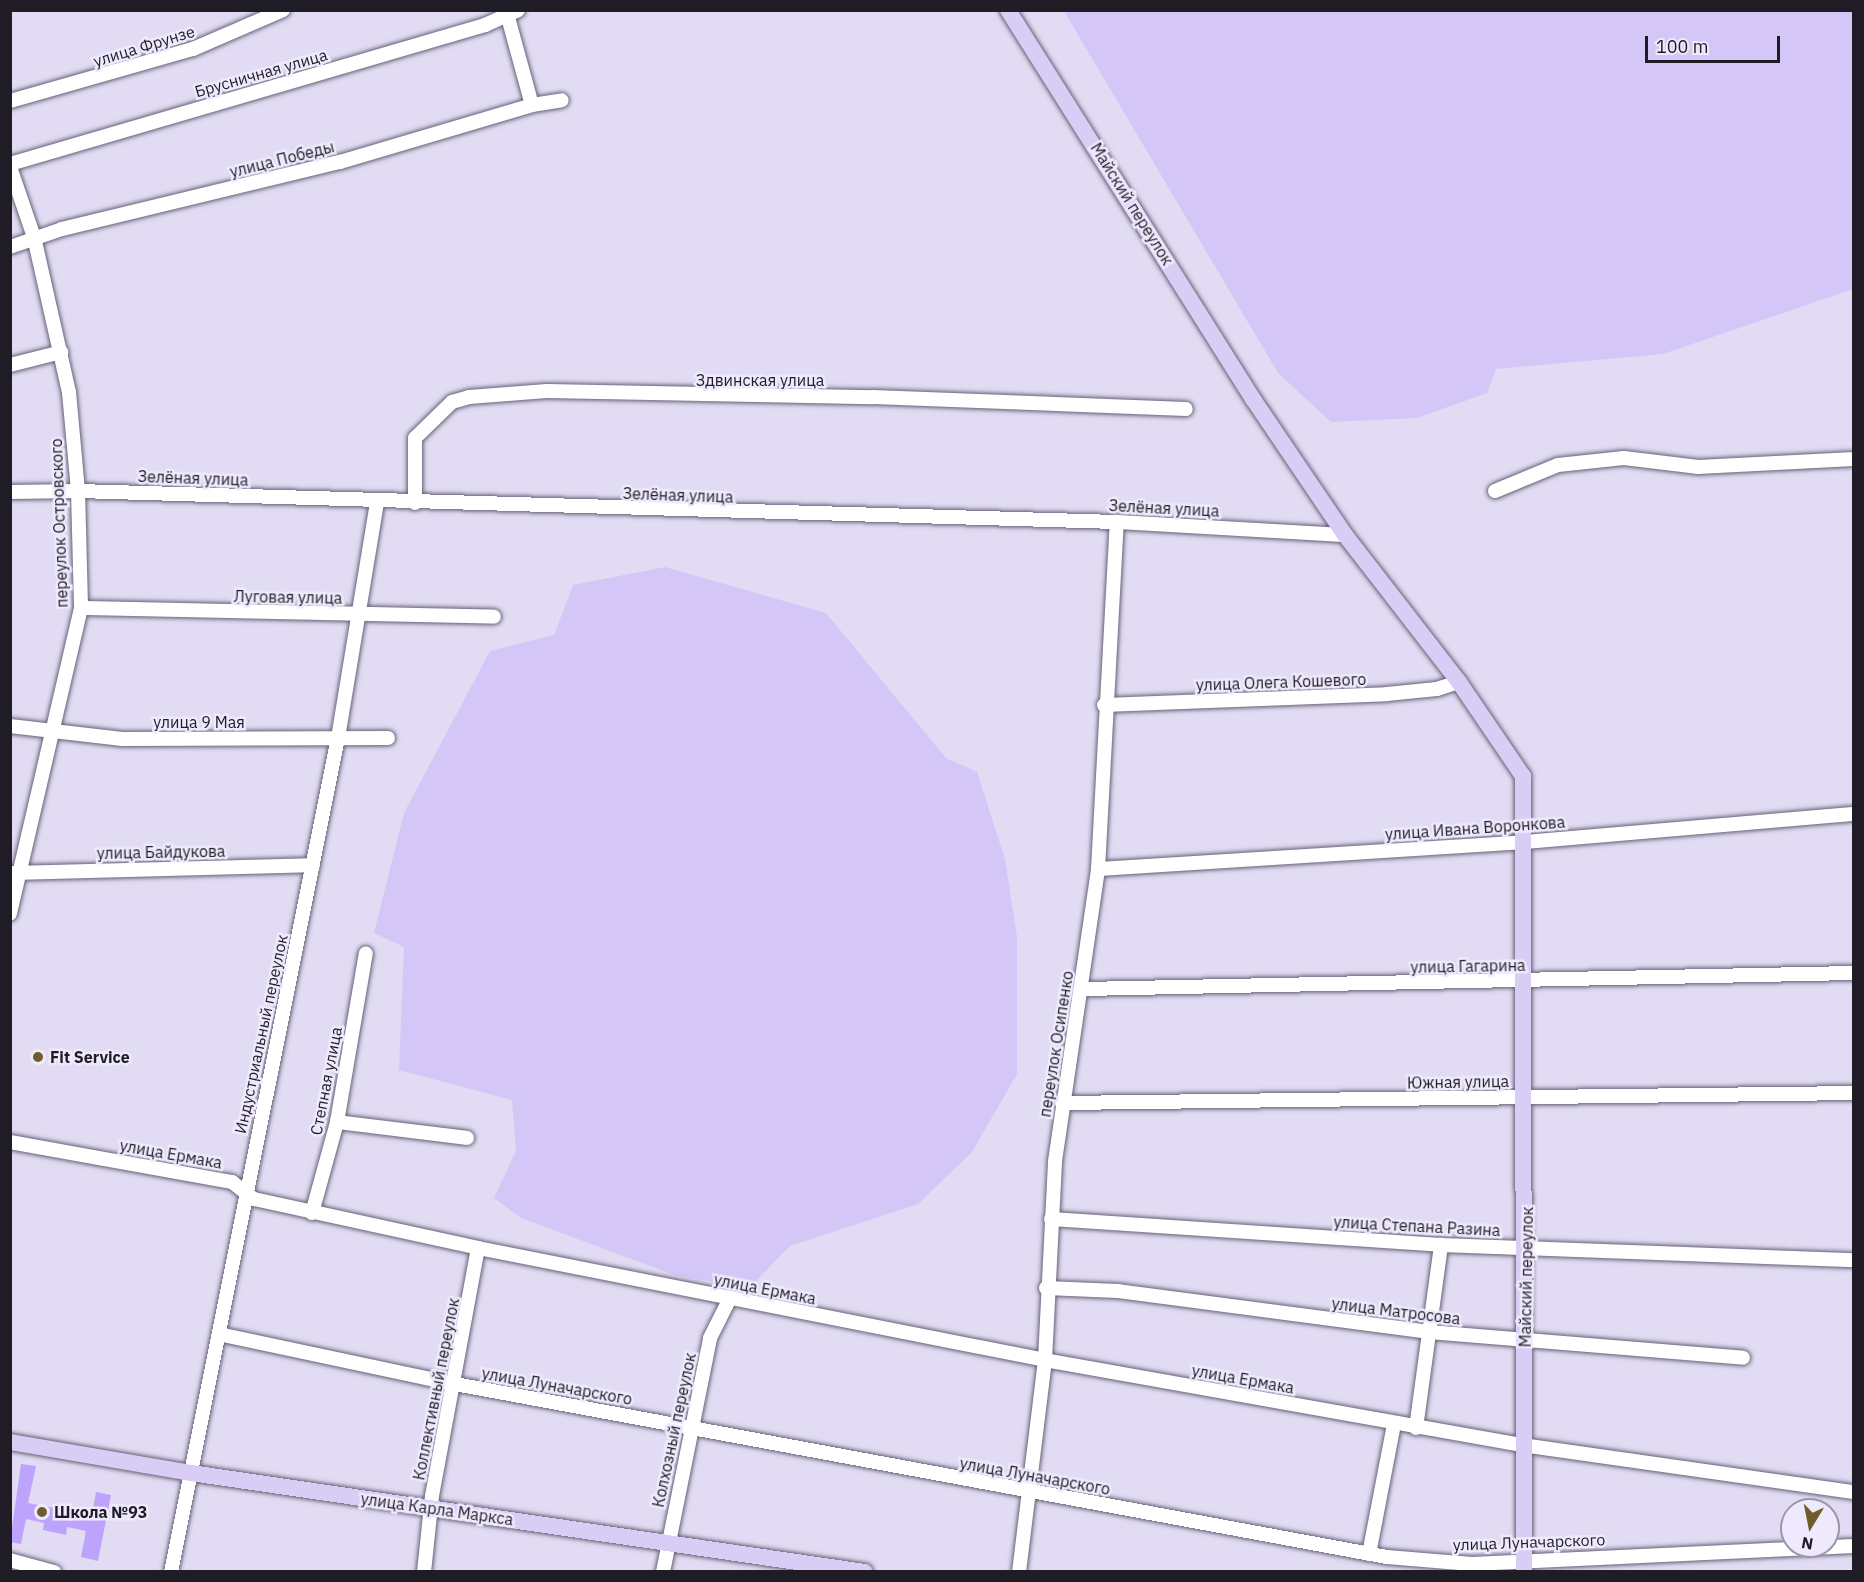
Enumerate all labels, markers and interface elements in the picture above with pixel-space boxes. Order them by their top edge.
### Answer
street label: улица Фрунзе [91,21,197,71]
scale bar [1648,24,1783,62]
text: 100 m [1656,35,1708,58]
street label: Брусничная улица [192,45,330,101]
street label: улица Победы [228,137,336,181]
street label: Майский переулок [1087,139,1177,269]
street label: Здвинская улица [696,370,824,390]
street label: переулок Островского [46,438,72,608]
street label: Зелёная улица [137,466,249,490]
street label: Зелёная улица [622,483,734,507]
street label: Зелёная улица [1108,496,1220,520]
street label: Луговая улица [234,586,342,608]
street label: улица Олега Кошевого [1196,669,1366,695]
street label: улица 9 Мая [153,712,245,732]
street label: улица Ивана Воронкова [1384,812,1566,844]
street label: улица Байдукова [97,841,225,863]
street label: Индустриальный переулок [231,933,291,1135]
street label: улица Гагарина [1410,955,1526,977]
street label: переулок Осипенко [1035,969,1077,1119]
street label: Степная улица [306,1025,346,1137]
place label: Fit Service [50,1047,130,1067]
marker: Fit Service [31,1050,45,1064]
street label: Южная улица [1407,1072,1509,1092]
street label: улица Ермака [118,1136,224,1172]
street label: Майский переулок [1515,1206,1537,1348]
street label: улица Степана Разина [1333,1212,1501,1240]
street label: улица Ермака [712,1270,818,1308]
street label: улица Матросова [1331,1294,1461,1328]
street label: Коллективный переулок [409,1296,463,1482]
street label: Колхозный переулок [648,1351,700,1509]
street label: улица Ермака [1190,1361,1296,1397]
street label: улица Луначарского [480,1363,634,1409]
street label: улица Луначарского [958,1453,1112,1499]
street label: улица Карла Маркса [360,1489,514,1529]
north arrow [1780,1498,1840,1558]
place label: Школа №93 [54,1502,147,1522]
marker: Школа №93 [35,1505,49,1519]
street label: улица Луначарского [1453,1530,1605,1554]
text: N [1800,1533,1815,1555]

